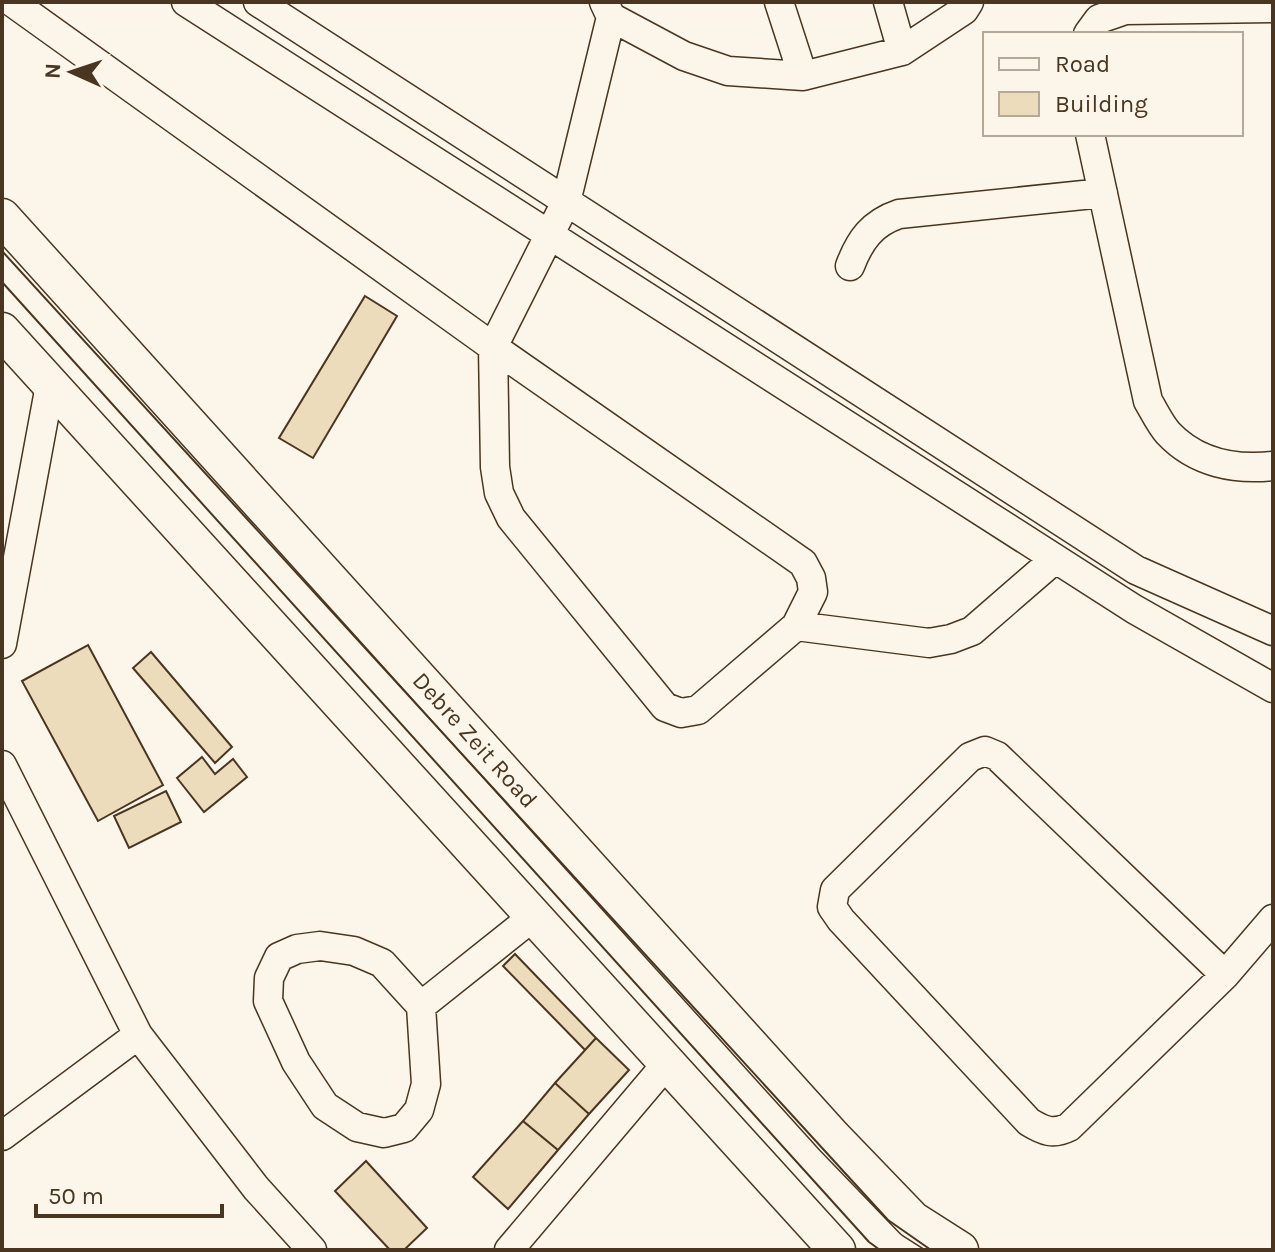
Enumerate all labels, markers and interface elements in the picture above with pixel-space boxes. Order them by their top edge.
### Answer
north arrow [32,32,112,112]
legend [983,32,1243,136]
text: Road [1055,50,1110,78]
text: N [40,62,66,80]
text: Building [1055,90,1148,118]
street label: Debre Zeit Road [407,666,543,814]
scale bar [36,1168,222,1218]
text: 50 m [48,1182,104,1210]

